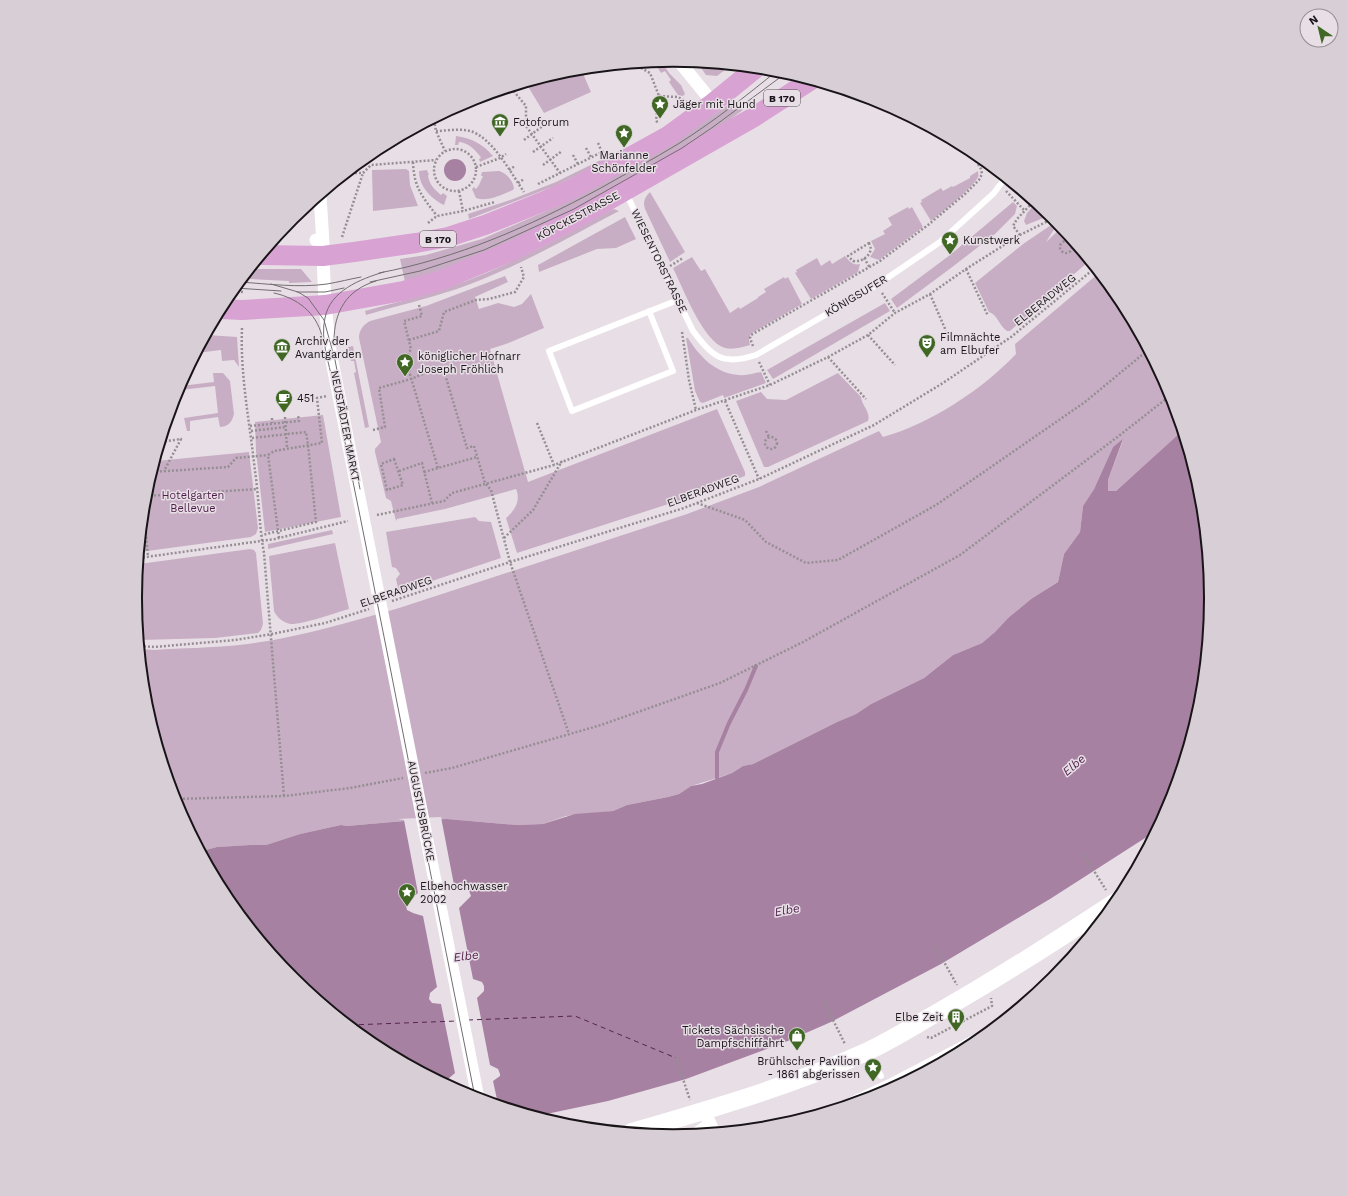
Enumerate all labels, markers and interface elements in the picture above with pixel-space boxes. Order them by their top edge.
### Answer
north arrow [1299,8,1339,48]
text: N [1306,13,1321,28]
road number: B 170 [764,90,800,106]
place icon: Jäger mit Hund [650,94,670,119]
place label: Jäger mit Hund [673,98,756,111]
museum icon: Fotoforum [490,112,510,137]
place label: Fotoforum [513,116,569,129]
place icon: Marianne Schönfelder [614,123,634,148]
place label: Marianne Schönfelder [592,149,657,175]
street label: KÖPCKESTRASSE [534,188,622,243]
street label: WIESENTORSTRASSE [628,207,690,315]
place icon: Kunstwerk [940,230,960,255]
road number: B 170 [420,231,456,247]
place label: Kunstwerk [963,234,1020,247]
street label: KÖNIGSUFER [822,271,889,320]
street label: ELBERADWEG [1012,271,1078,329]
place label: Filmnächte am Elbufer [940,331,1000,357]
theatre icon: Filmnächte am Elbufer [917,333,937,358]
place label: Archiv der Avantgarden [295,335,361,361]
museum icon: Archiv der Avantgarden [272,337,292,362]
place label: königlicher Hofnarr Joseph Fröhlich [418,350,521,376]
place icon: königlicher Hofnarr Joseph Fröhlich [395,352,415,377]
street label: NEUSTÄDTER MARKT [328,369,363,483]
cafe icon: 451 [274,388,294,413]
place label: 451 [297,392,314,405]
street label: ELBERADWEG [665,472,741,510]
park label: Hotelgarten Bellevue [162,489,224,515]
street label: ELBERADWEG [358,574,434,610]
water label: Elbe [1060,751,1088,779]
street label: AUGUSTUSBRÜCKE [405,759,438,863]
place label: Elbehochwasser 2002 [420,880,508,906]
place icon: Elbehochwasser 2002 [397,882,417,907]
water label: Elbe [773,901,801,919]
water label: Elbe [453,947,480,964]
building icon: Elbe Zeit [946,1007,966,1032]
place label: Elbe Zeit [895,1011,943,1024]
place label: Tickets Sächsische Dampfschiffahrt [682,1024,784,1050]
shop icon: Tickets Sächsische Dampfschiffahrt [787,1026,807,1051]
place label: Brühlscher Pavilion - 1861 abgerissen [757,1055,860,1081]
place icon: Brühlscher Pavilion - 1861 abgerissen [863,1057,883,1082]

